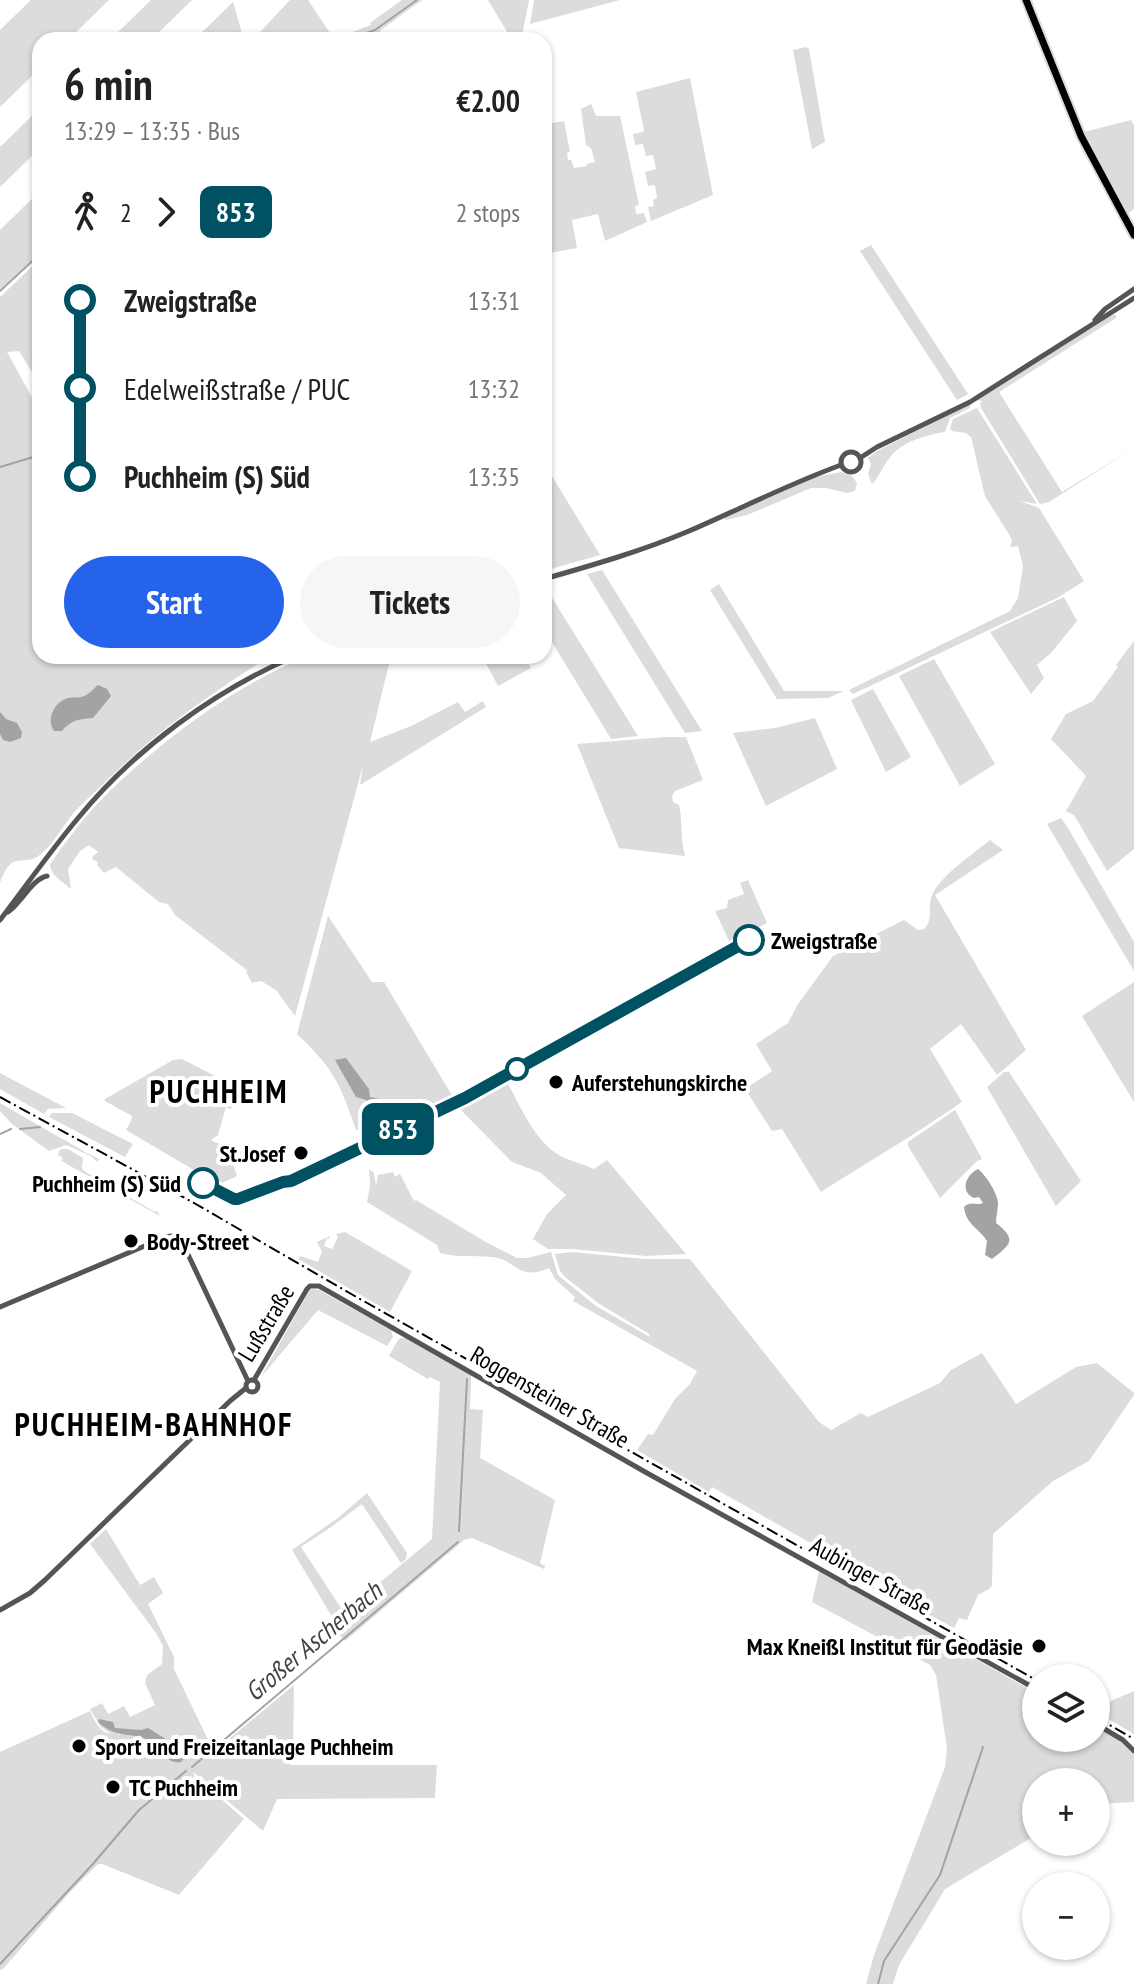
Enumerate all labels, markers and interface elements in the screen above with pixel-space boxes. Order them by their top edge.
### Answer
text: 6 min [64,55,153,112]
text: €2.00 [456,81,520,120]
text: 13:29 – 13:35 · Bus [64,114,240,147]
icon: walk [64,190,108,234]
icon: forward [144,190,188,234]
text: 853 [216,193,256,230]
text: 2 [120,196,132,229]
text: 2 stops [456,196,520,229]
text: Zweigstraße [124,281,257,320]
text: 13:31 [468,284,520,317]
text: Edelweißstraße / PUC [124,369,350,408]
text: 13:32 [468,372,520,405]
text: Puchheim (S) Süd [124,457,310,496]
text: 13:35 [468,460,520,493]
button: Start [64,556,284,648]
button: Tickets [300,556,520,648]
marker: Zweigstraße [734,925,764,955]
place label: Zweigstraße [771,925,878,956]
unlabelled marker [506,1058,528,1080]
place label: Auferstehungskirche [571,1067,747,1098]
district label: PUCHHEIM [149,1070,289,1112]
marker: Auferstehungskirche [547,1073,565,1091]
line badge: 853 [352,1103,444,1155]
text: 853 [378,1110,418,1147]
place label: St.Josef [219,1138,287,1169]
marker: St.Josef [292,1144,310,1162]
place label: Puchheim (S) Süd [32,1168,181,1199]
marker: Puchheim (S) Süd [188,1168,218,1198]
place label: Body-Street [147,1226,249,1257]
marker: Body-Street [122,1232,140,1250]
street label: Lußstraße [231,1279,301,1367]
street label: Roggensteiner Straße [465,1339,635,1455]
district label: PUCHHEIM-BAHNHOF [15,1403,293,1445]
street label: Aubinger Straße [805,1530,937,1622]
water label: Großer Ascherbach [238,1573,389,1708]
place label: Max Kneißl Institut für Geodäsie [747,1631,1023,1662]
marker: Max Kneißl Institut für Geodäsie [1030,1637,1048,1655]
map controls [1022,1664,1110,1960]
button: layers [1022,1664,1110,1752]
place label: Sport und Freizeitanlage Puchheim [95,1731,393,1762]
marker: Sport und Freizeitanlage Puchheim [70,1737,88,1755]
button: + [1022,1768,1110,1856]
place label: TC Puchheim [129,1772,238,1803]
marker: TC Puchheim [104,1778,122,1796]
button: − [1022,1872,1110,1960]

